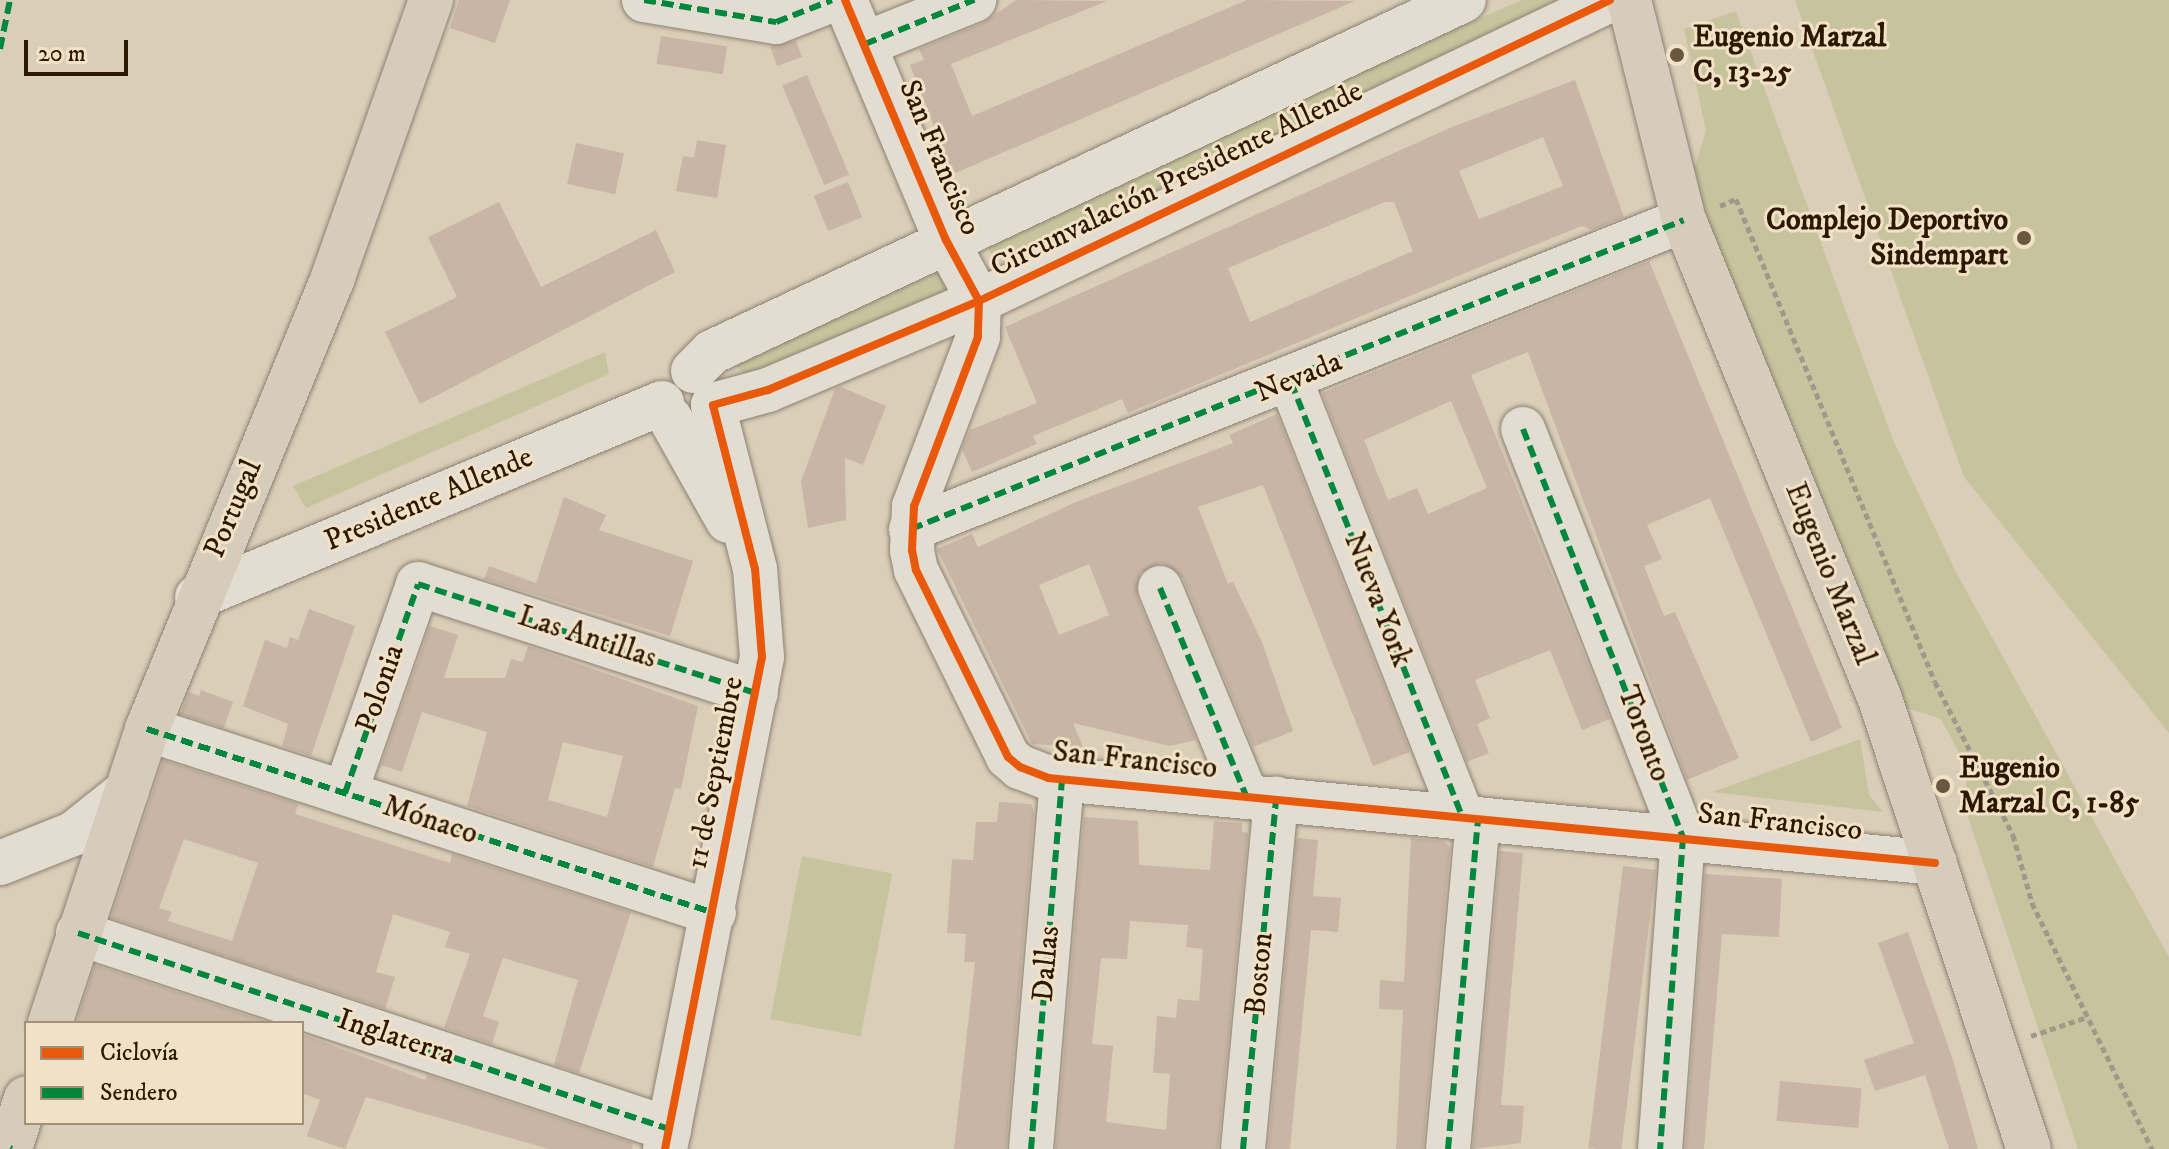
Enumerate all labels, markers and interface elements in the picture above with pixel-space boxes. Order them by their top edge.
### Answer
place label: Eugenio Marzal C, 13-25 [1693,20,1886,90]
scale bar [28,24,132,74]
text: 20 m [38,39,86,69]
marker: Eugenio Marzal C, 13-25 [1668,46,1686,64]
street label: Circunvalación Presidente Allende [985,74,1369,286]
street label: San Francisco [890,75,988,241]
place label: Complejo Deportivo Sindempart [1766,203,2008,274]
marker: Complejo Deportivo Sindempart [2015,229,2033,247]
street label: Nevada [1250,344,1348,412]
street label: Presidente Allende [320,440,538,560]
street label: Portugal [197,455,271,563]
street label: Eugenio Marzal [1776,478,1882,670]
street label: Nueva York [1335,528,1419,672]
street label: Las Antillas [513,599,661,677]
street label: Polonia [349,640,413,738]
street label: 11 de Septiembre [680,674,752,872]
street label: Toronto [1608,681,1678,787]
street label: San Francisco [1051,734,1219,788]
place label: Eugenio Marzal C, 1-85 [1959,751,2139,822]
marker: Eugenio Marzal C, 1-85 [1934,777,1952,795]
street label: Mónaco [378,789,482,853]
street label: San Francisco [1696,796,1864,850]
street label: Dallas [1026,925,1068,1003]
street label: Boston [1238,931,1282,1017]
street label: Inglaterra [333,1002,459,1074]
legend [24,1021,304,1125]
text: Ciclovía [100,1038,178,1068]
text: Sendero [100,1078,178,1108]

